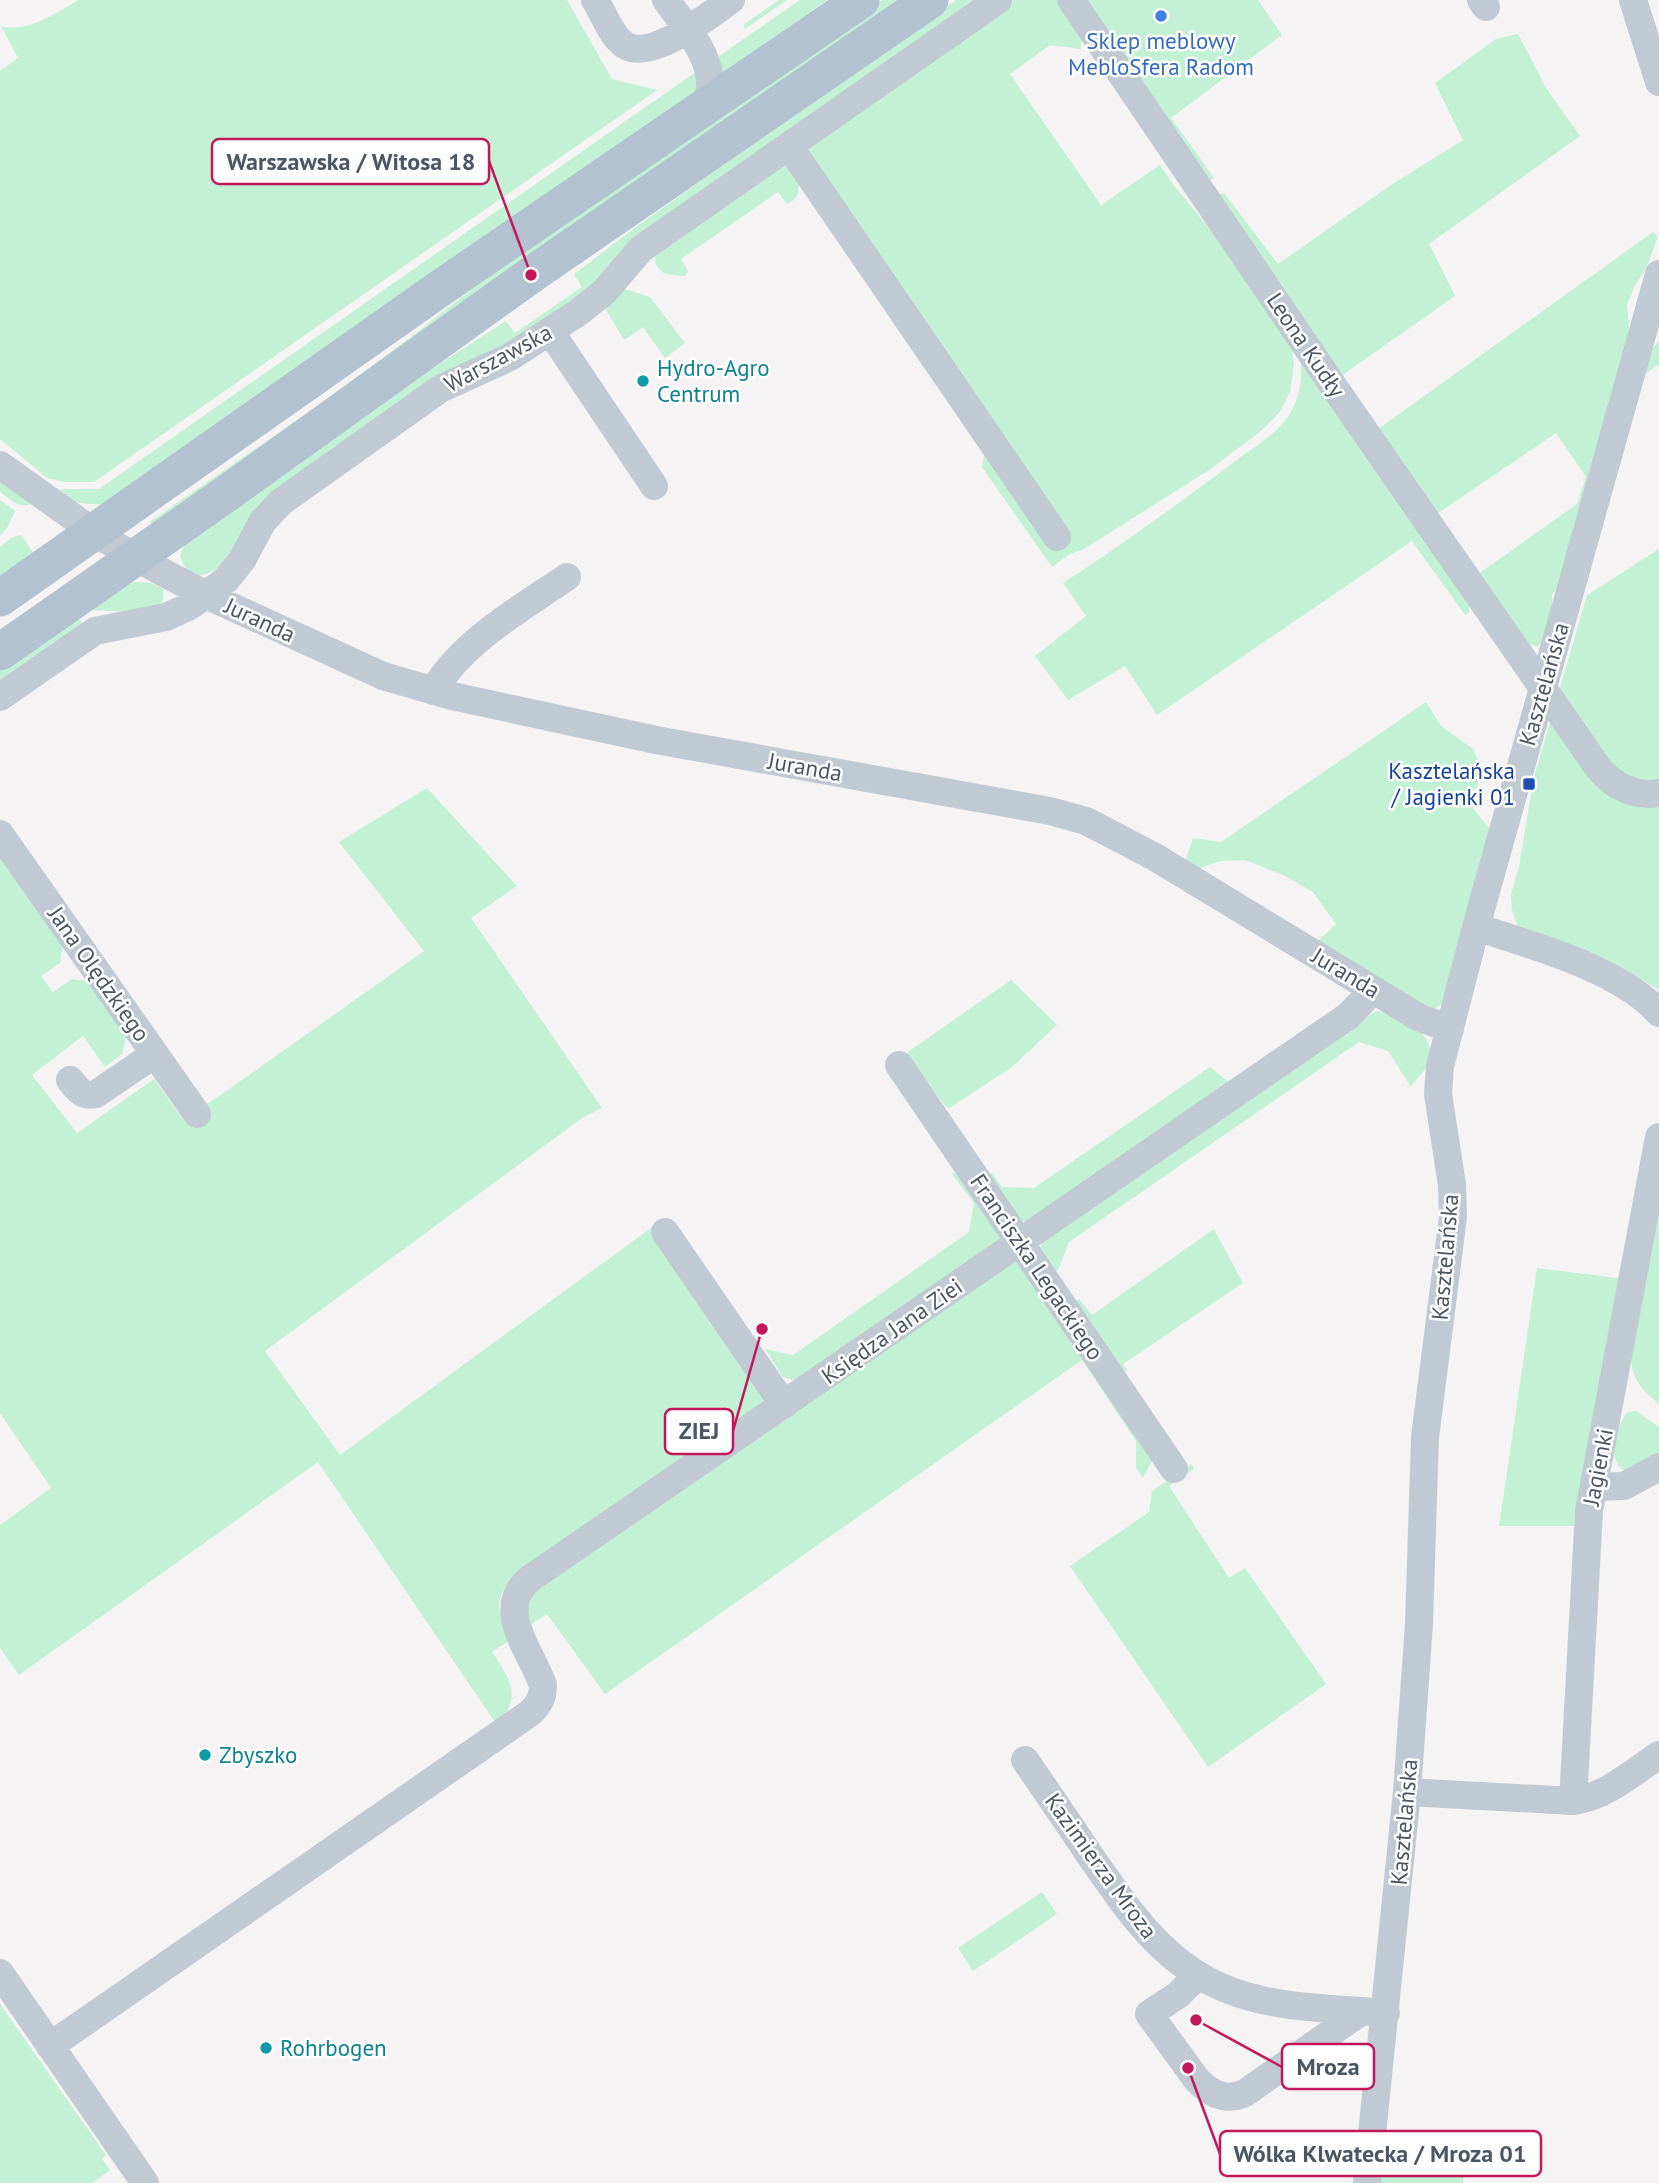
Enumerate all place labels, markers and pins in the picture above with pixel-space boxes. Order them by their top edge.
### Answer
marker: Sklep meblowy MebloSfera Radom [1153,8,1169,24]
place label: Sklep meblowy MebloSfera Radom [1068,26,1254,81]
callout: Warszawska / Witosa 18 [212,139,489,184]
place label: Hydro-Agro Centrum [657,353,770,408]
marker: Hydro-Agro Centrum [635,373,651,389]
place label: Kasztelańska / Jagienki 01 [1388,756,1515,811]
marker: Kasztelańska / Jagienki 01 [1521,776,1537,792]
callout: ZIEJ [665,1409,733,1454]
place label: Zbyszko [219,1740,297,1769]
marker: Zbyszko [197,1747,213,1763]
place label: Rohrbogen [280,2033,387,2062]
marker: Rohrbogen [258,2040,274,2056]
callout: Mroza [1282,2044,1374,2089]
callout: Wólka Klwatecka / Mroza 01 [1220,2131,1541,2176]

